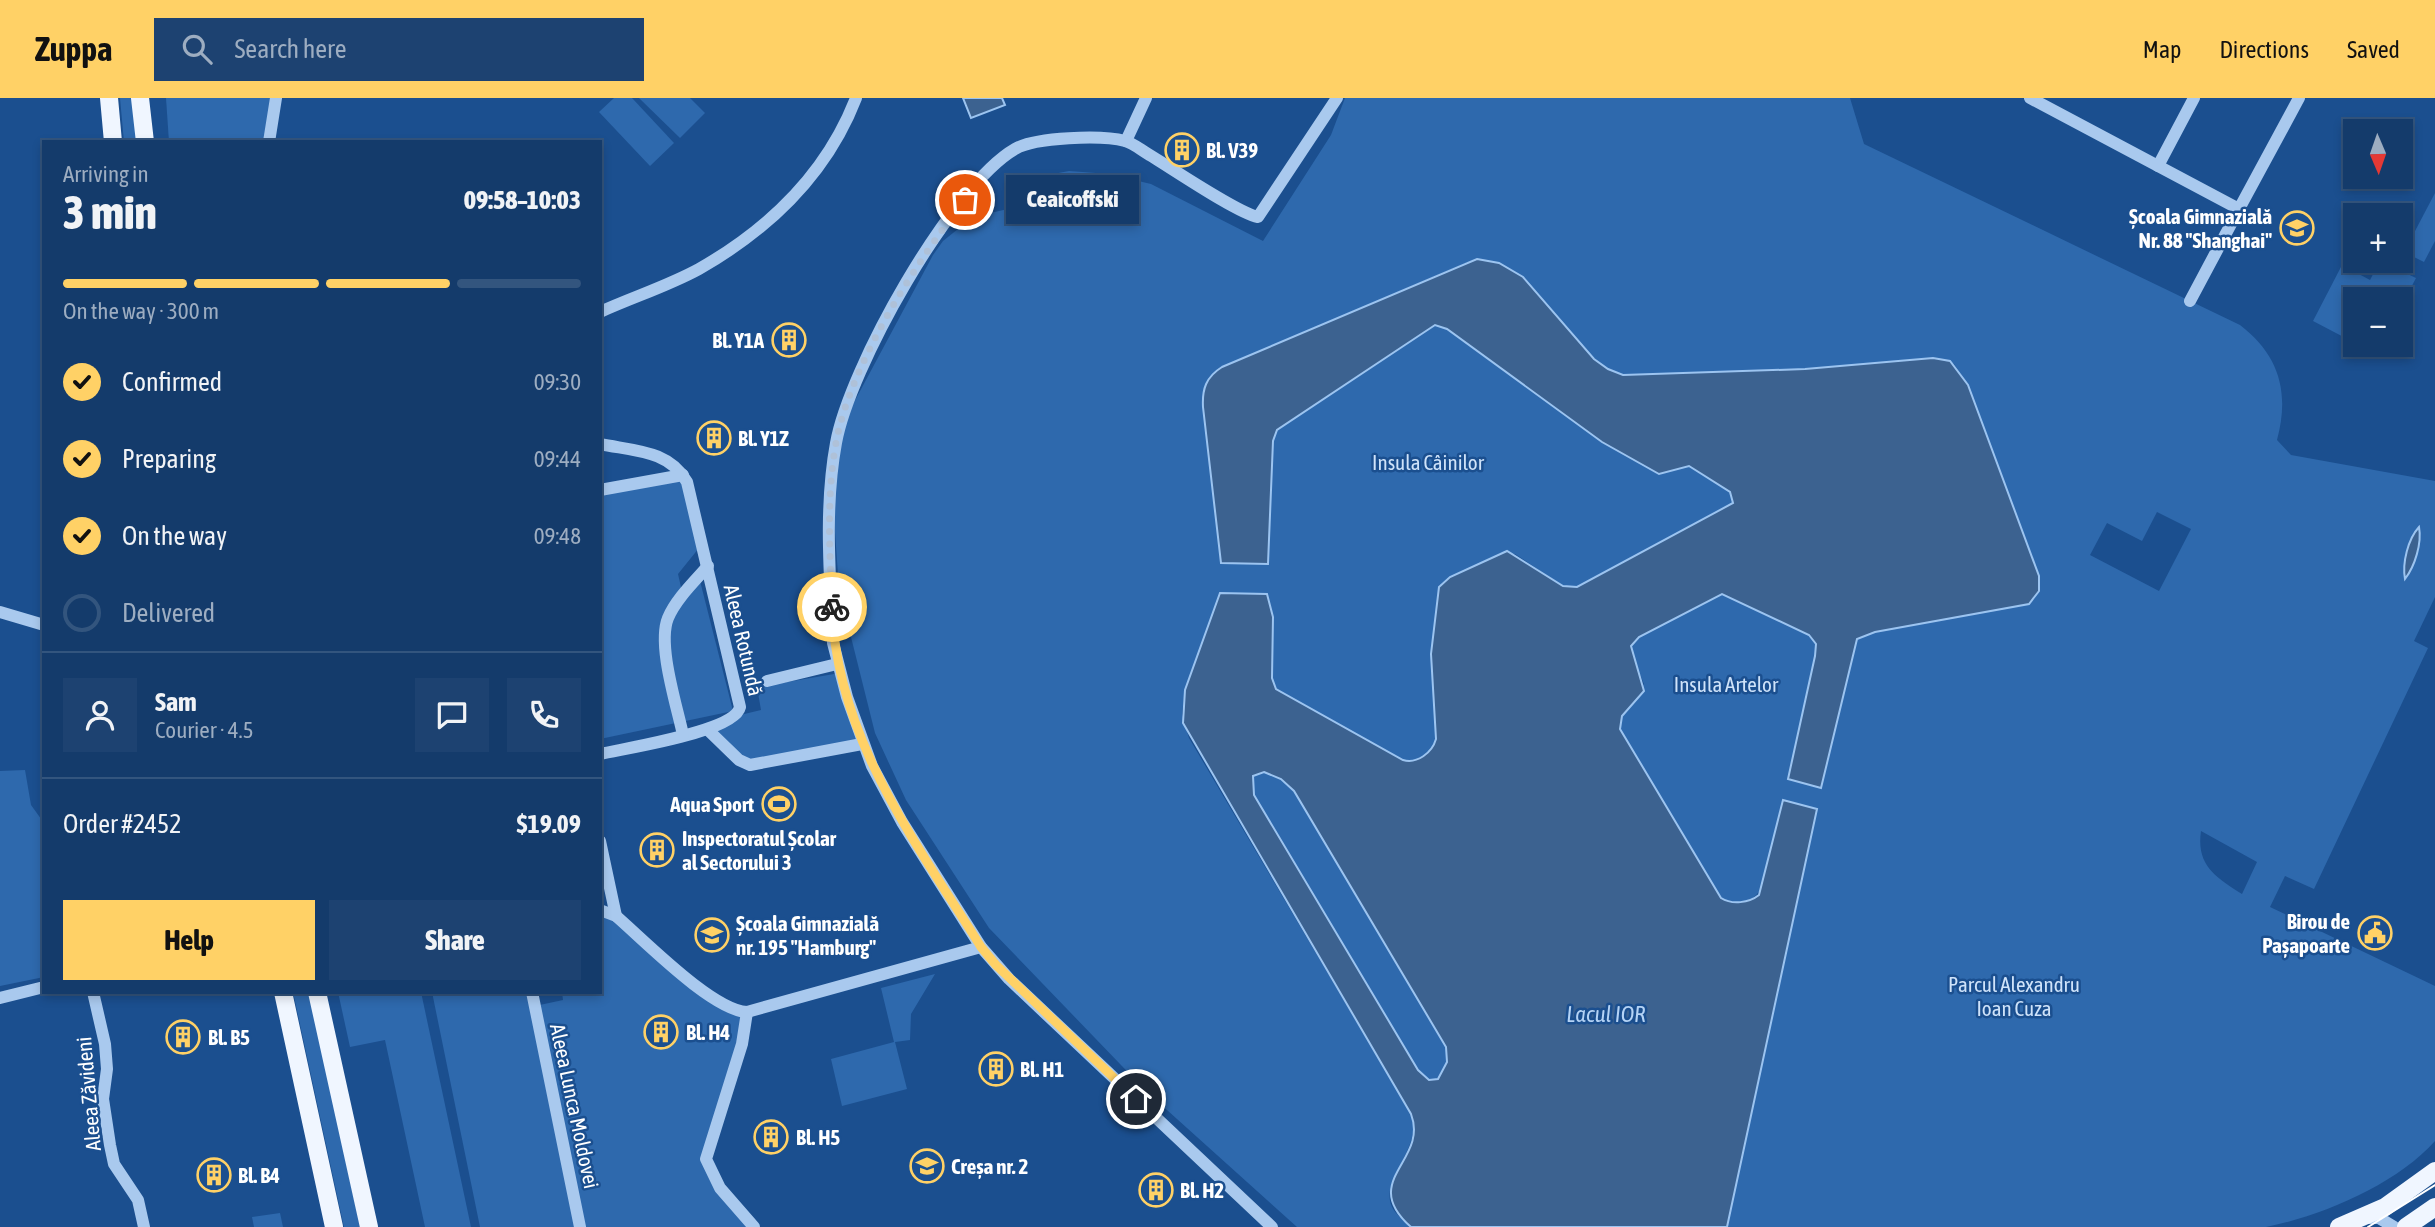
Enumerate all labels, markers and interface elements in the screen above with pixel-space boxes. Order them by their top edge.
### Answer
search box [154,18,644,81]
text: Zuppa [35,30,112,68]
icon: search [178,30,216,68]
text: Search here [234,34,347,64]
text: Map [2143,36,2181,63]
text: Directions [2219,36,2309,63]
text: Saved [2347,36,2400,63]
north arrow [2343,119,2413,189]
map controls [2343,119,2413,357]
building icon: Bl. V39 [1163,131,1201,169]
place label: Bl. V39 [1206,138,1258,162]
text: Arriving in [63,161,149,187]
pin [935,170,995,230]
callout: Ceaicoffski [1007,176,1140,224]
icon: bag [946,181,984,219]
text: 09:58–10:03 [464,185,581,215]
text: 3 min [63,186,157,239]
text: Ceaicoffski [1026,186,1119,212]
button: + [2343,203,2413,273]
place label: Școala Gimnazială Nr. 88 "Shanghai" [2129,204,2272,252]
school or university icon: Școala Gimnazială Nr. 88 "Shanghai" [2278,209,2316,247]
button: − [2343,287,2413,357]
text: On the way · 300 m [63,298,219,324]
building icon: Bl. Y1A [770,321,808,359]
place label: Bl. Y1A [712,328,765,352]
icon: check [63,363,101,401]
text: Confirmed [122,367,222,397]
text: 09:30 [534,369,581,395]
building icon: Bl. Y1Z [695,419,733,457]
place label: Bl. Y1Z [738,426,789,450]
icon: check [63,440,101,478]
text: Preparing [122,444,216,474]
text: 09:44 [534,446,581,472]
park label: Insula Câinilor [1372,450,1485,474]
icon: check [63,517,101,555]
text: On the way [122,521,227,551]
text: 09:48 [534,523,581,549]
courier [797,572,867,642]
street label: Aleea Rotundă [720,582,768,698]
icon: bike [813,588,851,626]
text: Delivered [122,598,215,628]
park label: Insula Artelor [1674,672,1779,696]
button: person [63,678,137,752]
button: chat [415,678,489,752]
button: phone [507,678,581,752]
text: Sam [155,687,197,717]
text: Courier · 4.5 [155,717,254,743]
sports icon: Aqua Sport [760,785,798,823]
place label: Aqua Sport [669,792,754,816]
text: Order #2452 [63,809,182,839]
text: $19.09 [517,809,581,839]
place label: Inspectoratul Școlar al Sectorului 3 [682,826,837,874]
building icon: Inspectoratul Școlar al Sectorului 3 [638,831,676,869]
button: Help [63,900,315,980]
button: Share [329,900,581,980]
place label: Birou de Pașapoarte [2262,909,2350,958]
place label: Școala Gimnazială nr. 195 "Hamburg" [736,911,879,959]
public building icon: Birou de Pașapoarte [2356,914,2394,952]
school or university icon: Școala Gimnazială nr. 195 "Hamburg" [693,916,731,954]
park label: Parcul Alexandru Ioan Cuza [1948,972,2080,1020]
water label: Lacul IOR [1566,1001,1646,1027]
building icon: Bl. H4 [642,1013,680,1051]
building icon: Bl. B5 [164,1018,202,1056]
place label: Bl. H4 [686,1020,730,1044]
street label: Aleea Lunca Moldovei [546,1021,604,1191]
place label: Bl. B5 [208,1025,250,1049]
street label: Aleea Zăvideni [71,1036,105,1152]
building icon: Bl. H1 [977,1050,1015,1088]
place label: Bl. H1 [1020,1057,1064,1081]
pin [1106,1069,1166,1129]
icon: home [1117,1080,1155,1118]
building icon: Bl. H5 [752,1118,790,1156]
place label: Bl. H5 [796,1125,840,1149]
school or university icon: Creșa nr. 2 [908,1147,946,1185]
place label: Creșa nr. 2 [951,1154,1028,1179]
building icon: Bl. B4 [195,1156,233,1194]
place label: Bl. B4 [238,1163,280,1187]
building icon: Bl. H2 [1137,1171,1175,1209]
place label: Bl. H2 [1180,1178,1224,1202]

